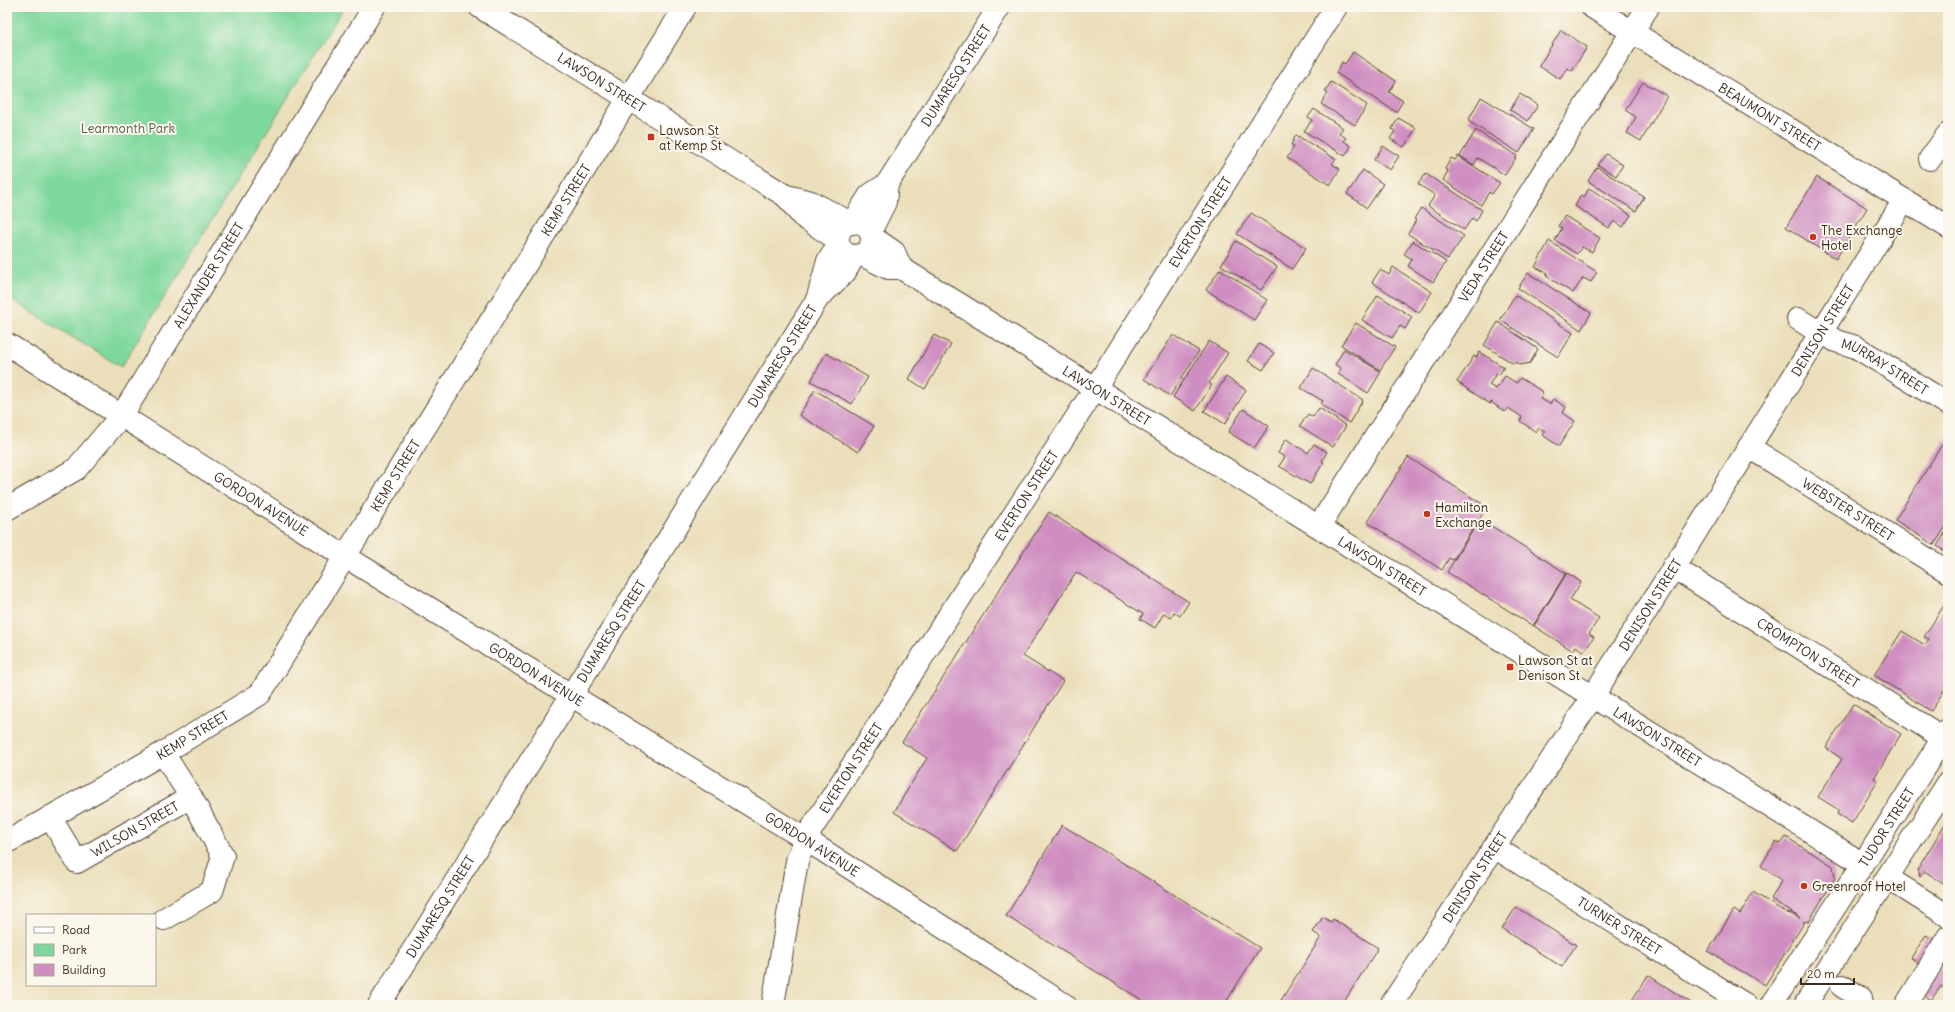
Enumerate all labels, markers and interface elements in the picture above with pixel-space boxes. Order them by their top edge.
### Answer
street label: DUMARESQ STREET [918,21,995,130]
street label: LAWSON STREET [554,49,649,116]
street label: BEAUMONT STREET [1715,79,1824,155]
park label: Learmonth Park [81,120,176,137]
place label: Lawson St at Kemp St [659,122,723,154]
marker: Lawson St at Kemp St [646,132,656,142]
street label: KEMP STREET [537,161,595,239]
street label: EVERTON STREET [1165,174,1236,271]
street label: ALEXANDER STREET [170,219,248,331]
place label: The Exchange Hotel [1821,222,1902,254]
street label: VEDA STREET [1455,228,1513,306]
marker: The Exchange Hotel [1808,232,1818,242]
street label: DENISON STREET [1788,281,1858,380]
street label: DUMARESQ STREET [744,302,821,411]
street label: MURRAY STREET [1839,335,1931,399]
street label: LAWSON STREET [1059,362,1154,430]
street label: KEMP STREET [367,437,424,515]
street label: EVERTON STREET [991,447,1062,544]
street label: GORDON AVENUE [210,468,311,540]
street label: WEBSTER STREET [1799,474,1897,545]
place label: Hamilton Exchange [1435,499,1492,531]
marker: Hamilton Exchange [1422,509,1432,519]
street label: LAWSON STREET [1335,533,1429,600]
street label: DENISON STREET [1616,556,1686,654]
street label: DUMARESQ STREET [573,577,650,686]
street label: CROMPTON STREET [1753,614,1863,692]
street label: GORDON AVENUE [486,639,587,710]
place label: Lawson St at Denison St [1518,652,1593,684]
marker: Lawson St at Denison St [1505,662,1515,672]
street label: LAWSON STREET [1610,703,1705,771]
street label: KEMP STREET [154,707,232,764]
street label: EVERTON STREET [816,719,887,817]
street label: TUDOR STREET [1855,784,1918,870]
street label: WILSON STREET [88,798,182,861]
street label: GORDON AVENUE [762,808,863,881]
street label: DENISON STREET [1439,828,1511,926]
street label: DUMARESQ STREET [402,852,479,961]
place label: Greenroof Hotel [1812,878,1906,895]
marker: Greenroof Hotel [1799,881,1809,891]
street label: TURNER STREET [1574,893,1665,959]
legend [26,914,156,986]
text: Road [62,922,90,937]
text: Park [62,942,87,957]
scale bar [1801,960,1854,986]
text: Building [62,962,106,977]
text: 20 m [1807,966,1835,981]

